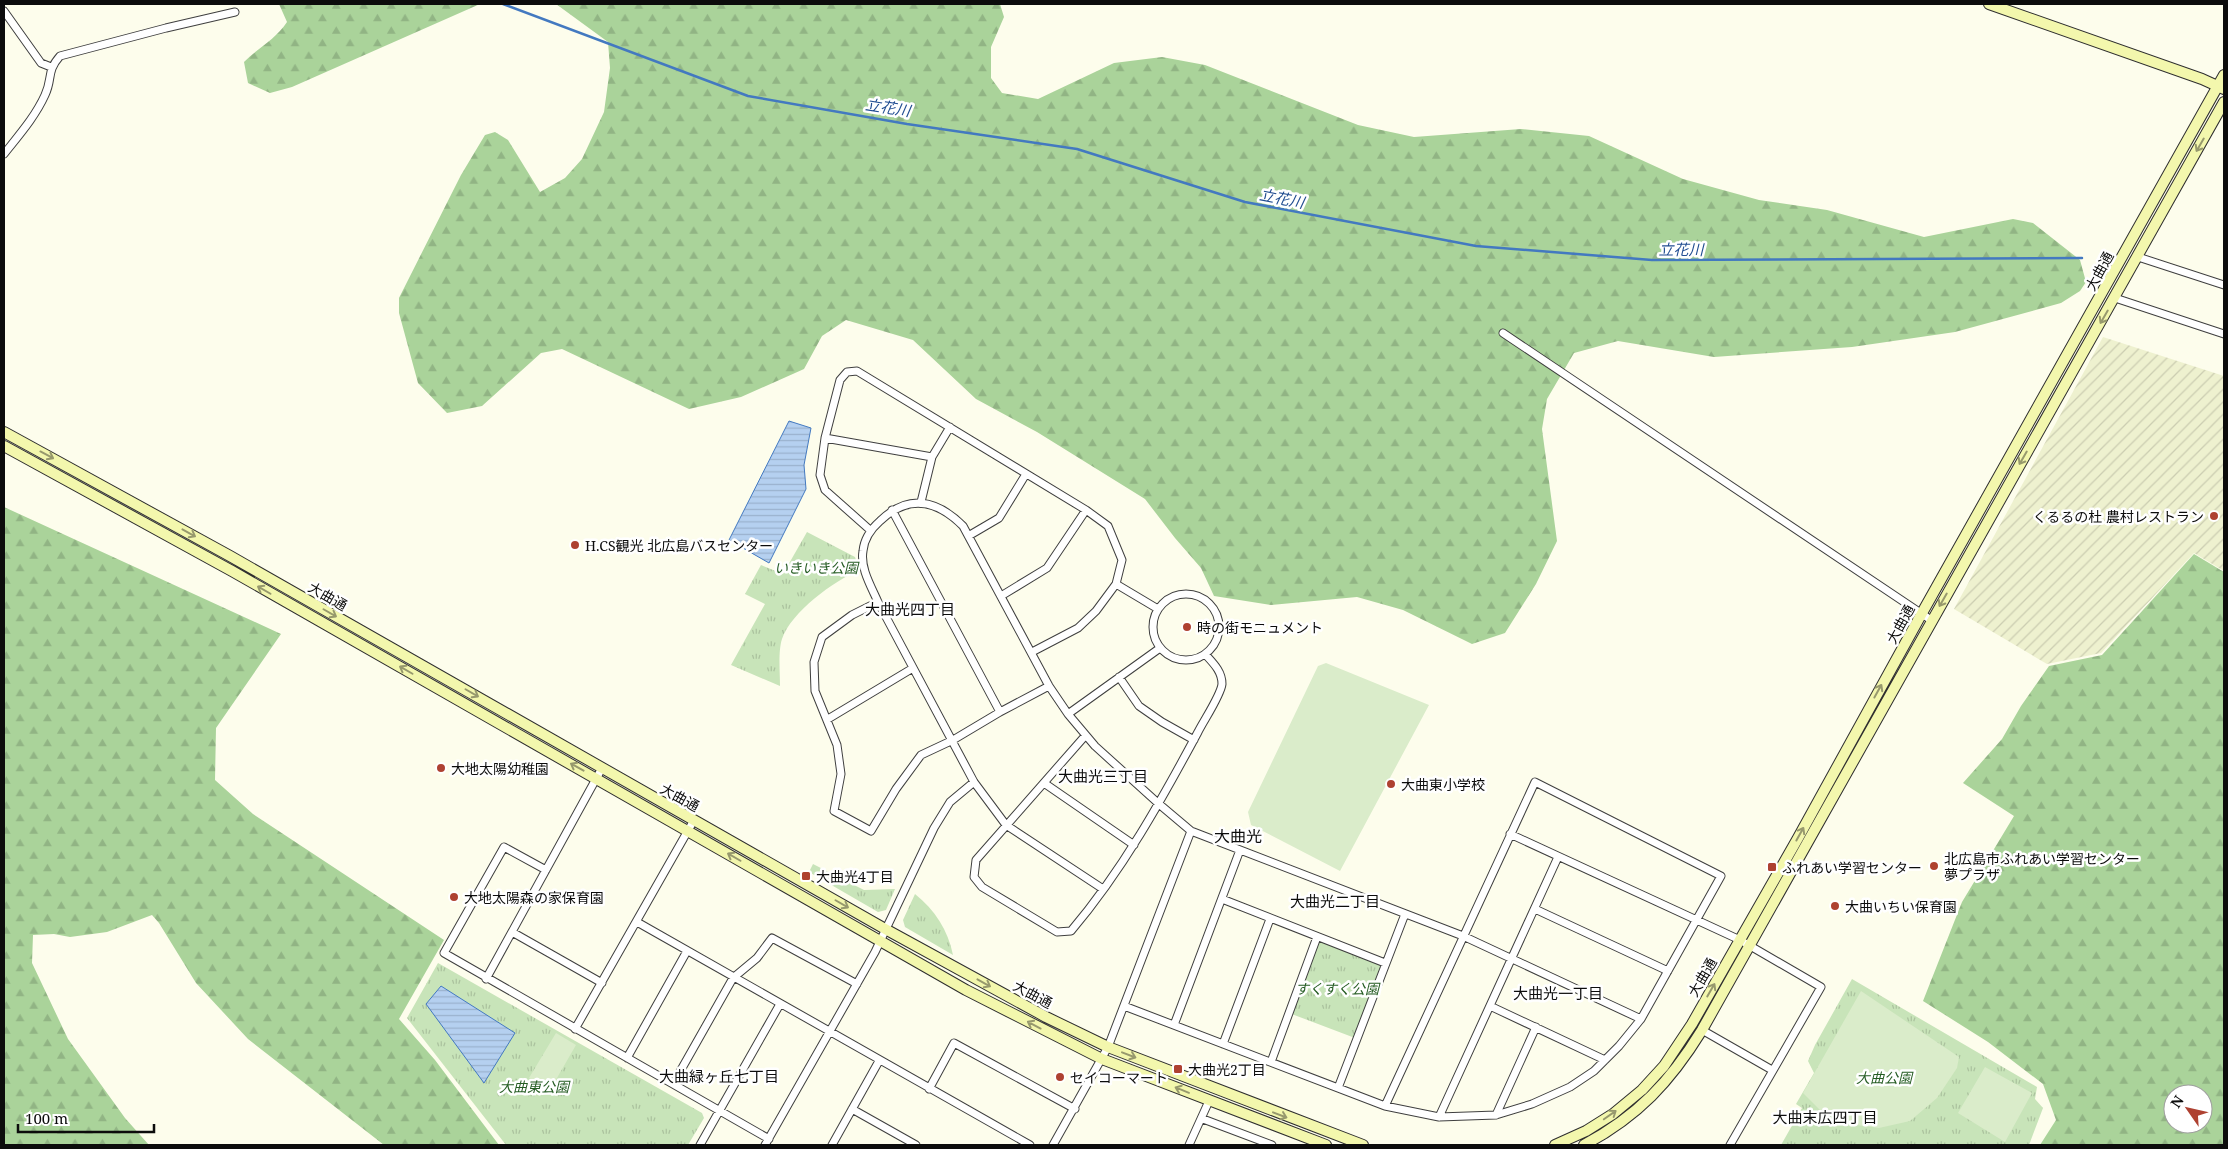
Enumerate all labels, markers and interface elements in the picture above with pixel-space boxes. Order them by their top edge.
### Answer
water label: 立花川 [864,94,914,121]
one-way arrow [2195,137,2205,152]
water label: 立花川 [1258,184,1308,212]
water label: 立花川 [1658,239,1705,259]
street label: 大曲通 [2081,248,2117,294]
one-way arrow [2099,310,2109,325]
one-way arrow [39,450,54,460]
one-way arrow [2018,451,2028,465]
place label: くるるの杜 農村レストラン [2033,507,2204,526]
marker: くるるの杜 農村レストラン [2208,510,2220,522]
one-way arrow [181,529,196,538]
place label: H.CS観光 北広島バスセンター [585,536,773,555]
marker: H.CS観光 北広島バスセンター [569,539,581,551]
park label: いきいき公園 [774,558,860,577]
street label: 大曲通 [305,577,351,615]
one-way arrow [258,584,272,594]
one-way arrow [1938,592,1948,607]
district label: 大曲光四丁目 [865,599,955,619]
street label: 大曲通 [1882,601,1918,647]
one-way arrow [323,609,337,619]
place label: 時の街モニュメント [1197,618,1323,637]
marker: 時の街モニュメント [1181,621,1193,633]
one-way arrow [398,665,413,675]
one-way arrow [1874,685,1884,699]
one-way arrow [464,689,478,699]
place label: 大地太陽幼稚園 [451,759,549,778]
marker: 大地太陽幼稚園 [435,762,447,774]
one-way arrow [571,762,585,772]
district label: 大曲光三丁目 [1058,766,1148,786]
place label: 大曲東小学校 [1401,775,1485,794]
marker: 大曲東小学校 [1385,778,1397,790]
street label: 大曲通 [657,779,703,815]
district label: 大曲光 [1214,825,1262,847]
one-way arrow [1796,827,1806,841]
place label: 北広島市ふれあい学習センター 夢プラザ [1944,849,2140,884]
one-way arrow [727,851,741,861]
place label: ふれあい学習センター [1782,858,1922,877]
marker: 北広島市ふれあい学習センター 夢プラザ [1928,860,1940,872]
marker: ふれあい学習センター [1766,861,1778,873]
place label: 大曲光4丁目 [816,867,894,886]
marker: 大曲光4丁目 [800,870,812,882]
place label: 大地太陽森の家保育園 [464,888,604,907]
marker: 大地太陽森の家保育園 [448,891,460,903]
district label: 大曲光二丁目 [1290,891,1380,911]
place label: 大曲いちい保育園 [1845,897,1957,916]
one-way arrow [834,900,848,910]
marker: 大曲いちい保育園 [1829,900,1841,912]
street label: 大曲通 [1683,954,1721,1000]
street label: 大曲通 [1010,976,1056,1012]
one-way arrow [976,979,991,988]
park label: すくすく公園 [1295,979,1381,998]
district label: 大曲光一丁目 [1513,983,1603,1003]
one-way arrow [1707,983,1716,998]
one-way arrow [1027,1020,1042,1029]
one-way arrow [1121,1051,1136,1060]
place label: 大曲光2丁目 [1188,1060,1266,1079]
marker: 大曲光2丁目 [1172,1063,1184,1075]
district label: 大曲緑ヶ丘七丁目 [659,1066,779,1086]
place label: セイコーマート [1070,1068,1168,1087]
park label: 大曲公園 [1856,1068,1914,1087]
marker: セイコーマート [1054,1071,1066,1083]
park label: 大曲東公園 [499,1077,571,1096]
north arrow [2163,1084,2213,1134]
one-way arrow [1175,1085,1190,1095]
text: N [2166,1092,2188,1111]
scale bar [18,1102,154,1134]
district label: 大曲末広四丁目 [1772,1107,1878,1127]
text: 100 m [25,1108,68,1128]
one-way arrow [1603,1110,1617,1120]
one-way arrow [1273,1111,1288,1120]

